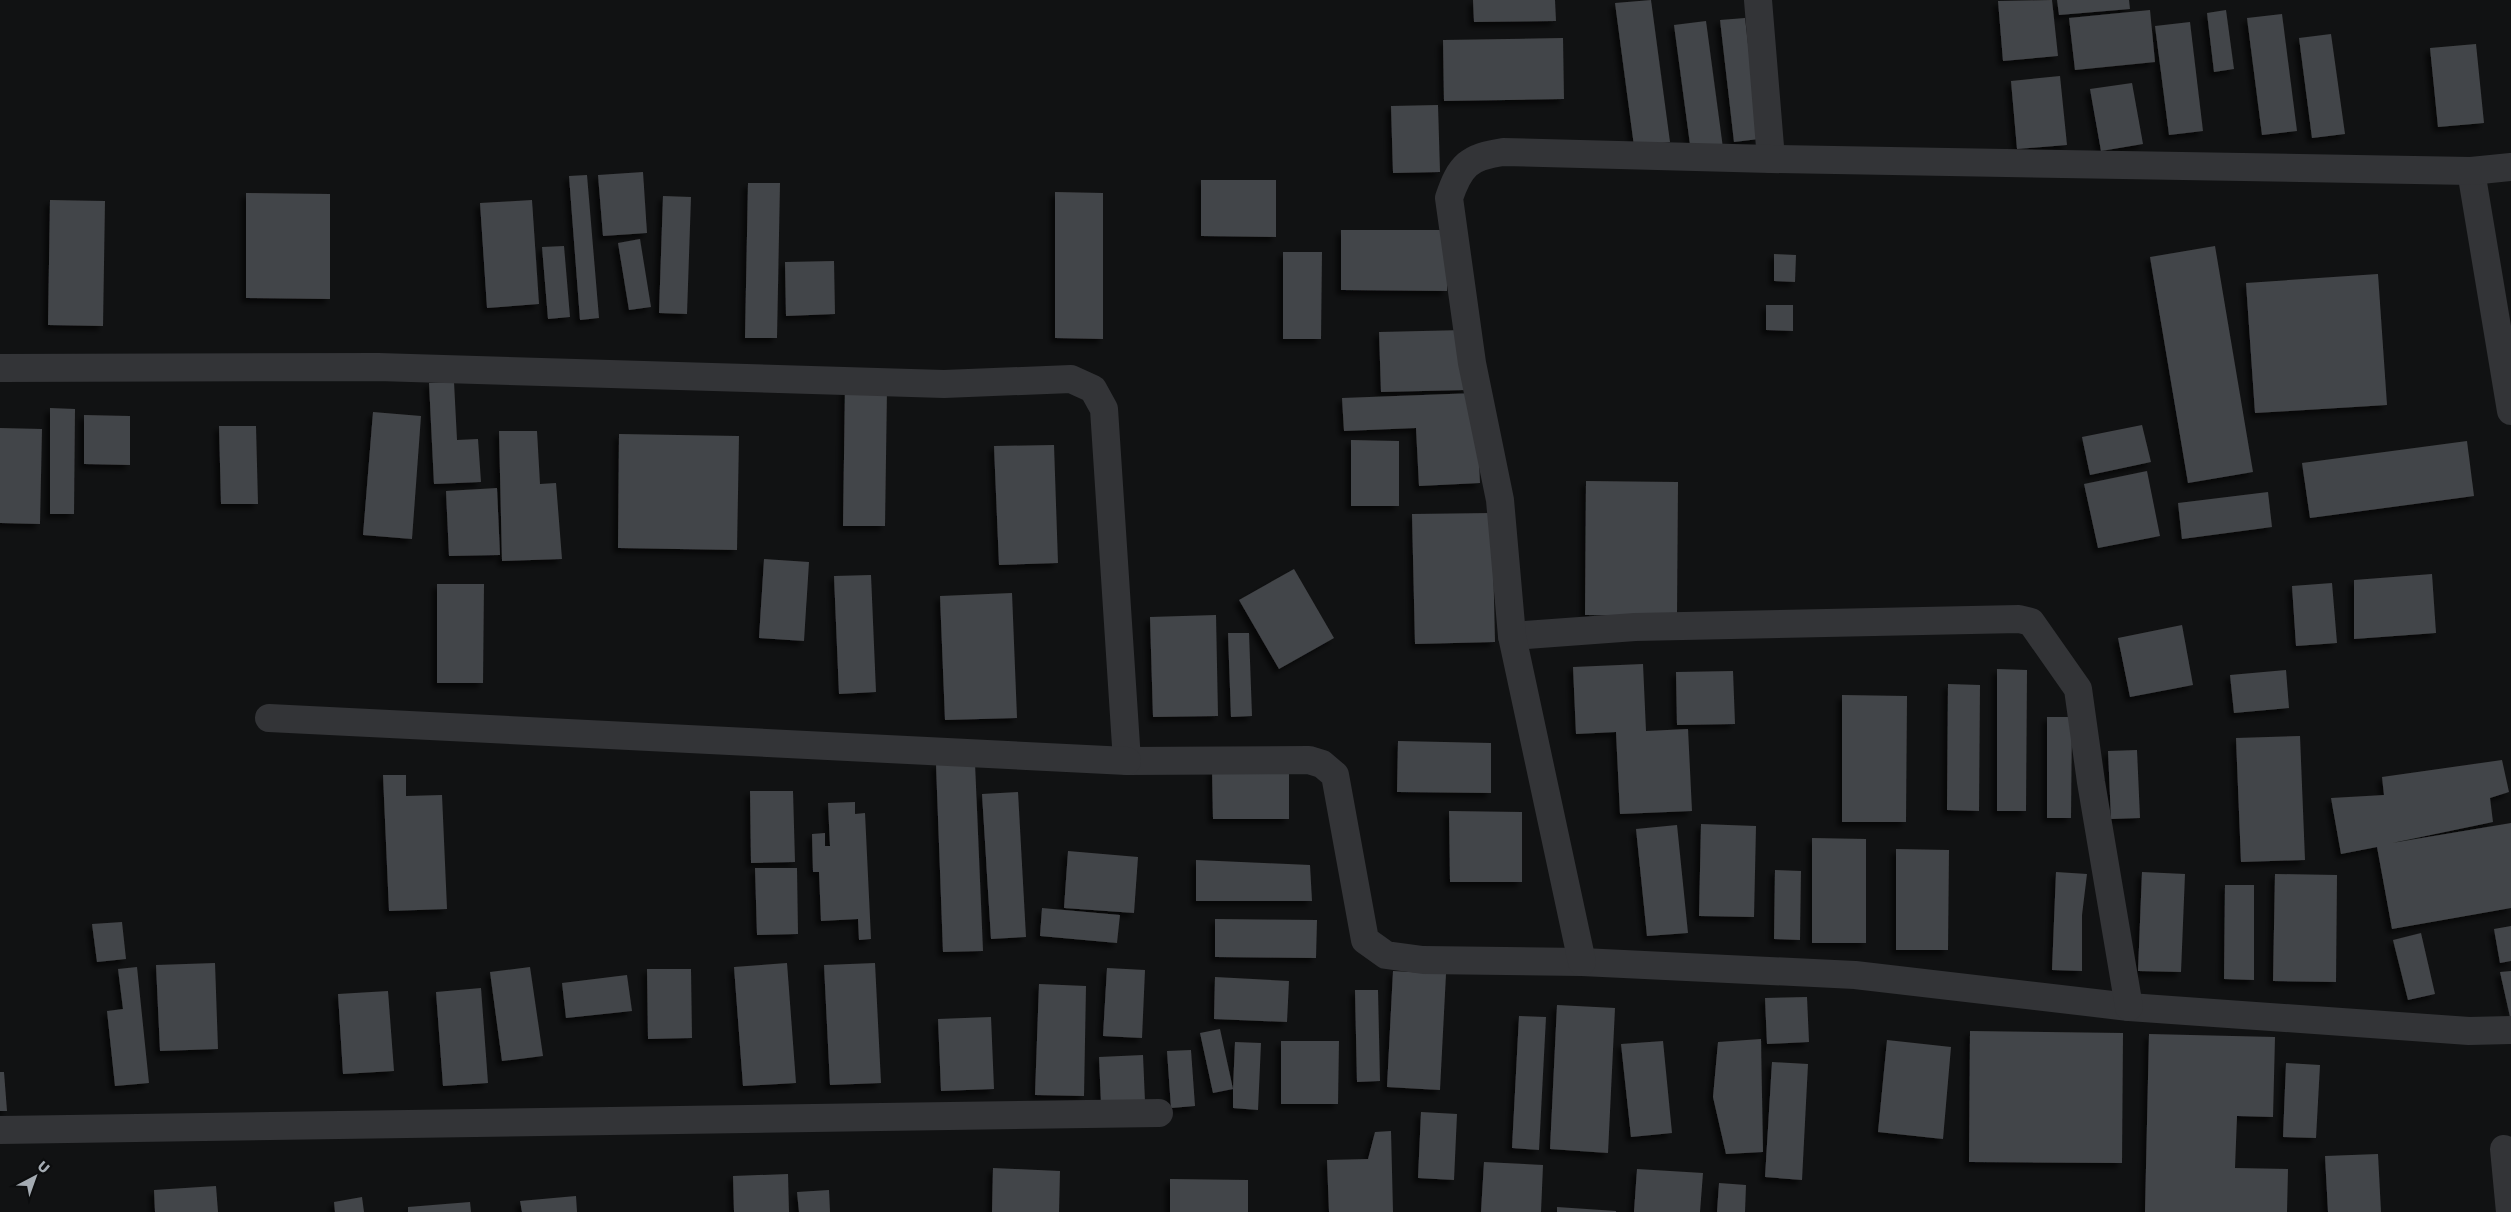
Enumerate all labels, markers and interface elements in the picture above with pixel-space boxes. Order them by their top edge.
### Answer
north arrow [10,1152,60,1202]
text: U [34,1157,53,1177]

